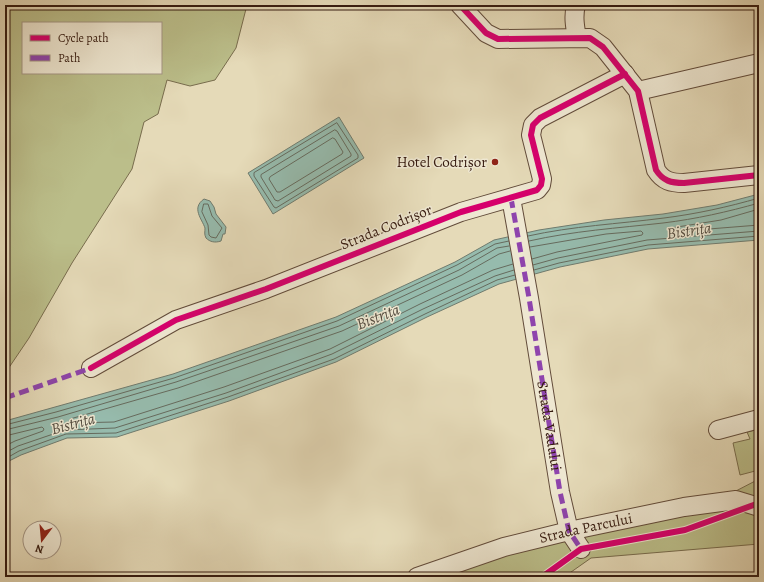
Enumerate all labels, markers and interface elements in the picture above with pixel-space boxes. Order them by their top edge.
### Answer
legend [22,22,162,74]
text: Cycle path [58,30,109,46]
text: Path [58,50,81,66]
place label: Hotel Codrișor [396,152,487,172]
marker: Hotel Codrișor [490,157,500,167]
street label: Strada Codrișor [337,199,435,255]
water label: Bistrița [665,217,713,245]
water label: Bistrița [353,298,403,335]
street label: Strada Vadului [532,379,566,472]
water label: Bistrița [49,407,98,440]
street label: Strada Parcului [537,508,634,548]
north arrow [22,520,62,560]
text: N [33,541,45,557]

